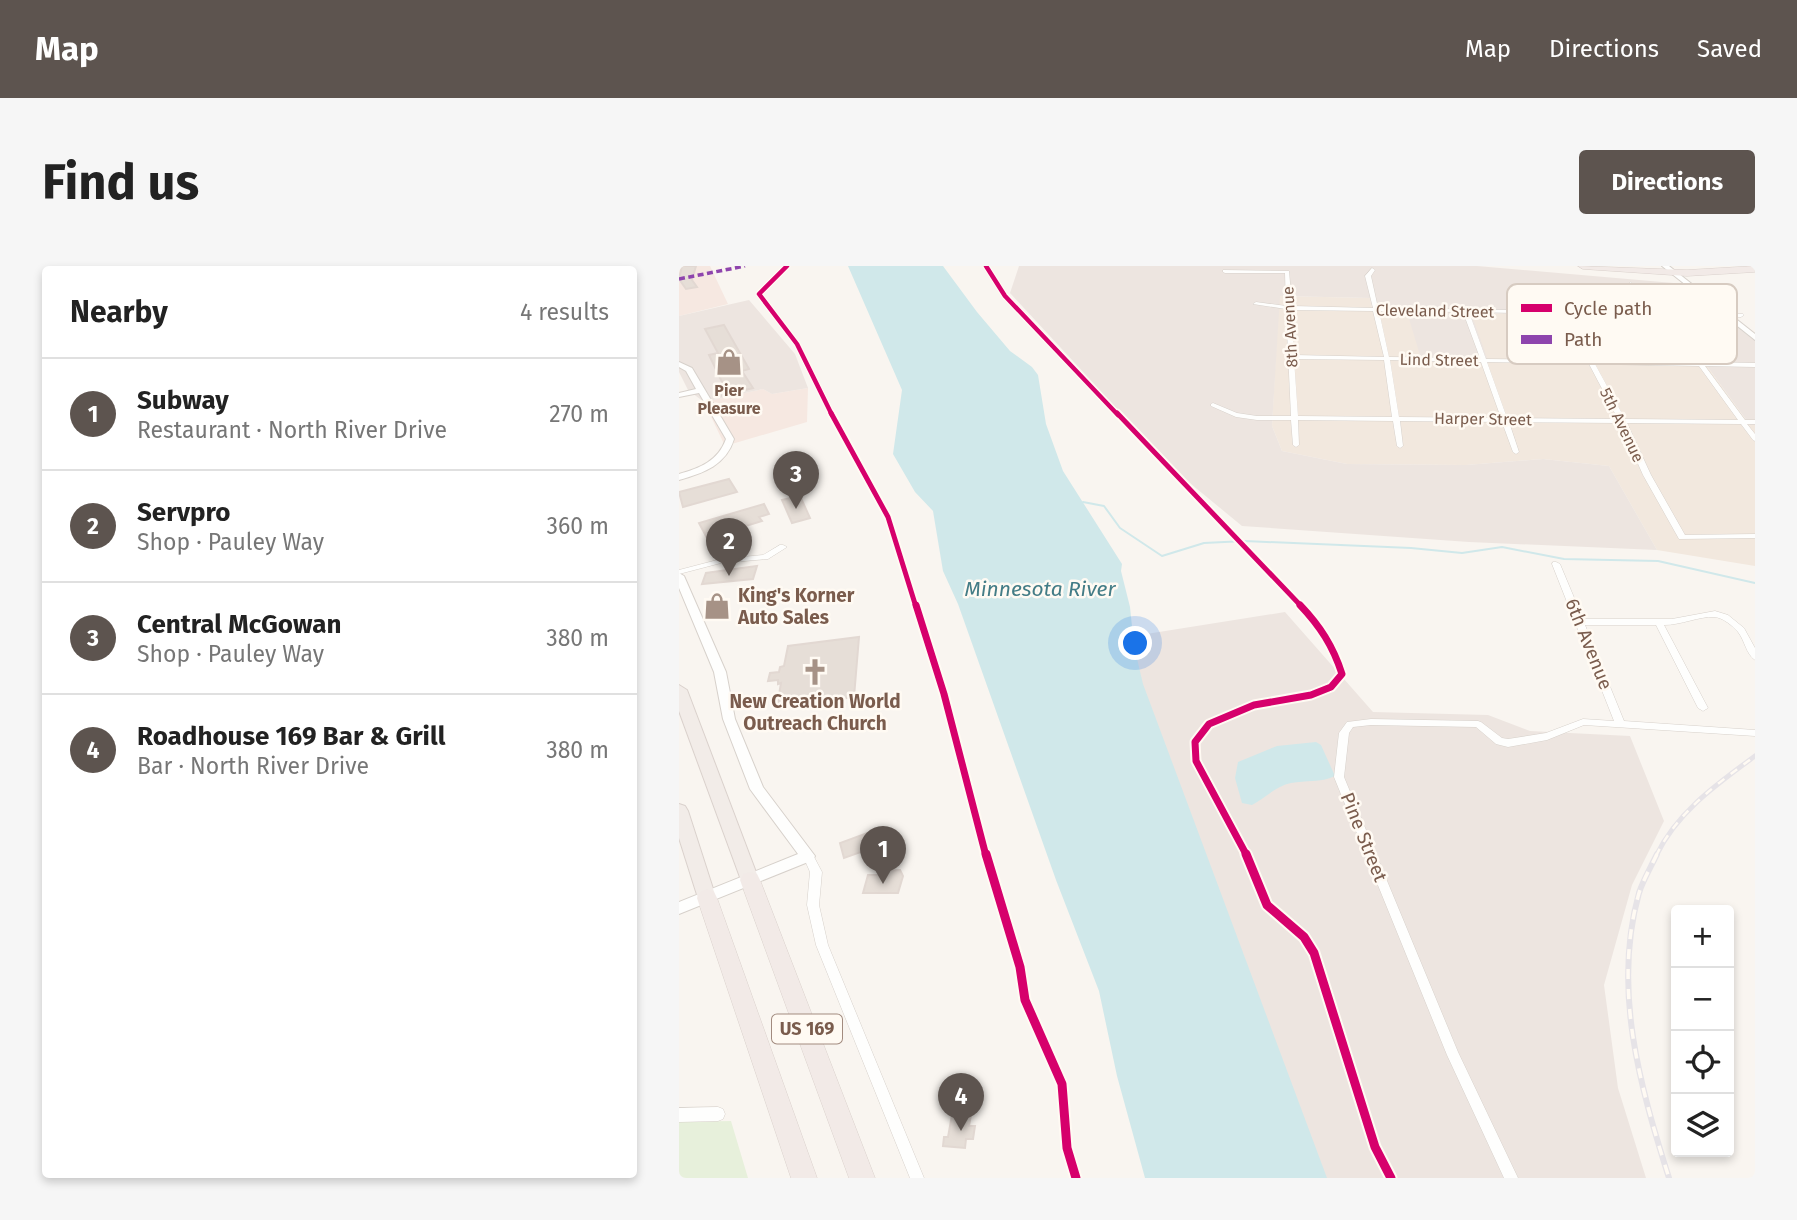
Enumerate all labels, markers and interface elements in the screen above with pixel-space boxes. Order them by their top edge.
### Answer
text: Map [35,29,99,69]
text: Map [1465,35,1511,63]
text: Directions [1549,35,1659,63]
text: Saved [1697,35,1762,63]
button: Directions [1579,150,1755,214]
text: Find us [42,153,199,212]
legend [1507,284,1737,364]
street label: 8th Avenue [1278,286,1302,368]
text: Nearby [70,294,168,330]
text: Cycle path [1564,297,1652,320]
text: 4 results [520,298,609,326]
street label: Cleveland Street [1376,300,1495,322]
text: Path [1564,328,1602,351]
shop icon: Pier Pleasure [714,347,744,377]
street label: Lind Street [1399,350,1479,370]
place label: Pier Pleasure [697,381,761,418]
text: Subway [137,385,229,416]
street label: 5th Avenue [1596,385,1648,465]
text: 1 [88,400,98,428]
text: 270 m [549,400,609,428]
street label: Harper Street [1434,409,1532,429]
text: Restaurant · North River Drive [137,416,447,444]
pin: 3 [773,451,819,509]
text: Servpro [137,497,230,528]
text: 2 [87,512,99,540]
text: 360 m [547,512,609,540]
pin: 2 [706,518,752,576]
text: Shop · Pauley Way [137,528,324,556]
water label: Minnesota River [965,576,1116,602]
place label: King's Korner Auto Sales [737,584,855,629]
shop icon: King's Korner Auto Sales [702,591,732,621]
street label: 6th Avenue [1560,595,1618,693]
text: Central McGowan [137,609,341,640]
text: 3 [87,624,99,652]
text: 380 m [546,624,609,652]
your location [1118,626,1152,660]
text: Shop · Pauley Way [137,640,324,668]
church icon: New Creation World Outreach Church [800,657,830,687]
place label: New Creation World Outreach Church [729,690,901,735]
text: Roadhouse 169 Bar & Grill [137,721,445,752]
text: 4 [87,736,100,764]
text: 380 m [546,736,609,764]
text: Bar · North River Drive [137,752,369,780]
street label: Pine Street [1336,789,1392,885]
pin: 1 [860,826,906,884]
map controls [1671,905,1734,1157]
button: + [1671,905,1734,968]
button: − [1671,968,1734,1031]
road number: US 169 [772,1014,842,1044]
button: locate [1671,1031,1734,1094]
pin: 4 [938,1073,984,1131]
button: layers [1671,1094,1734,1157]

